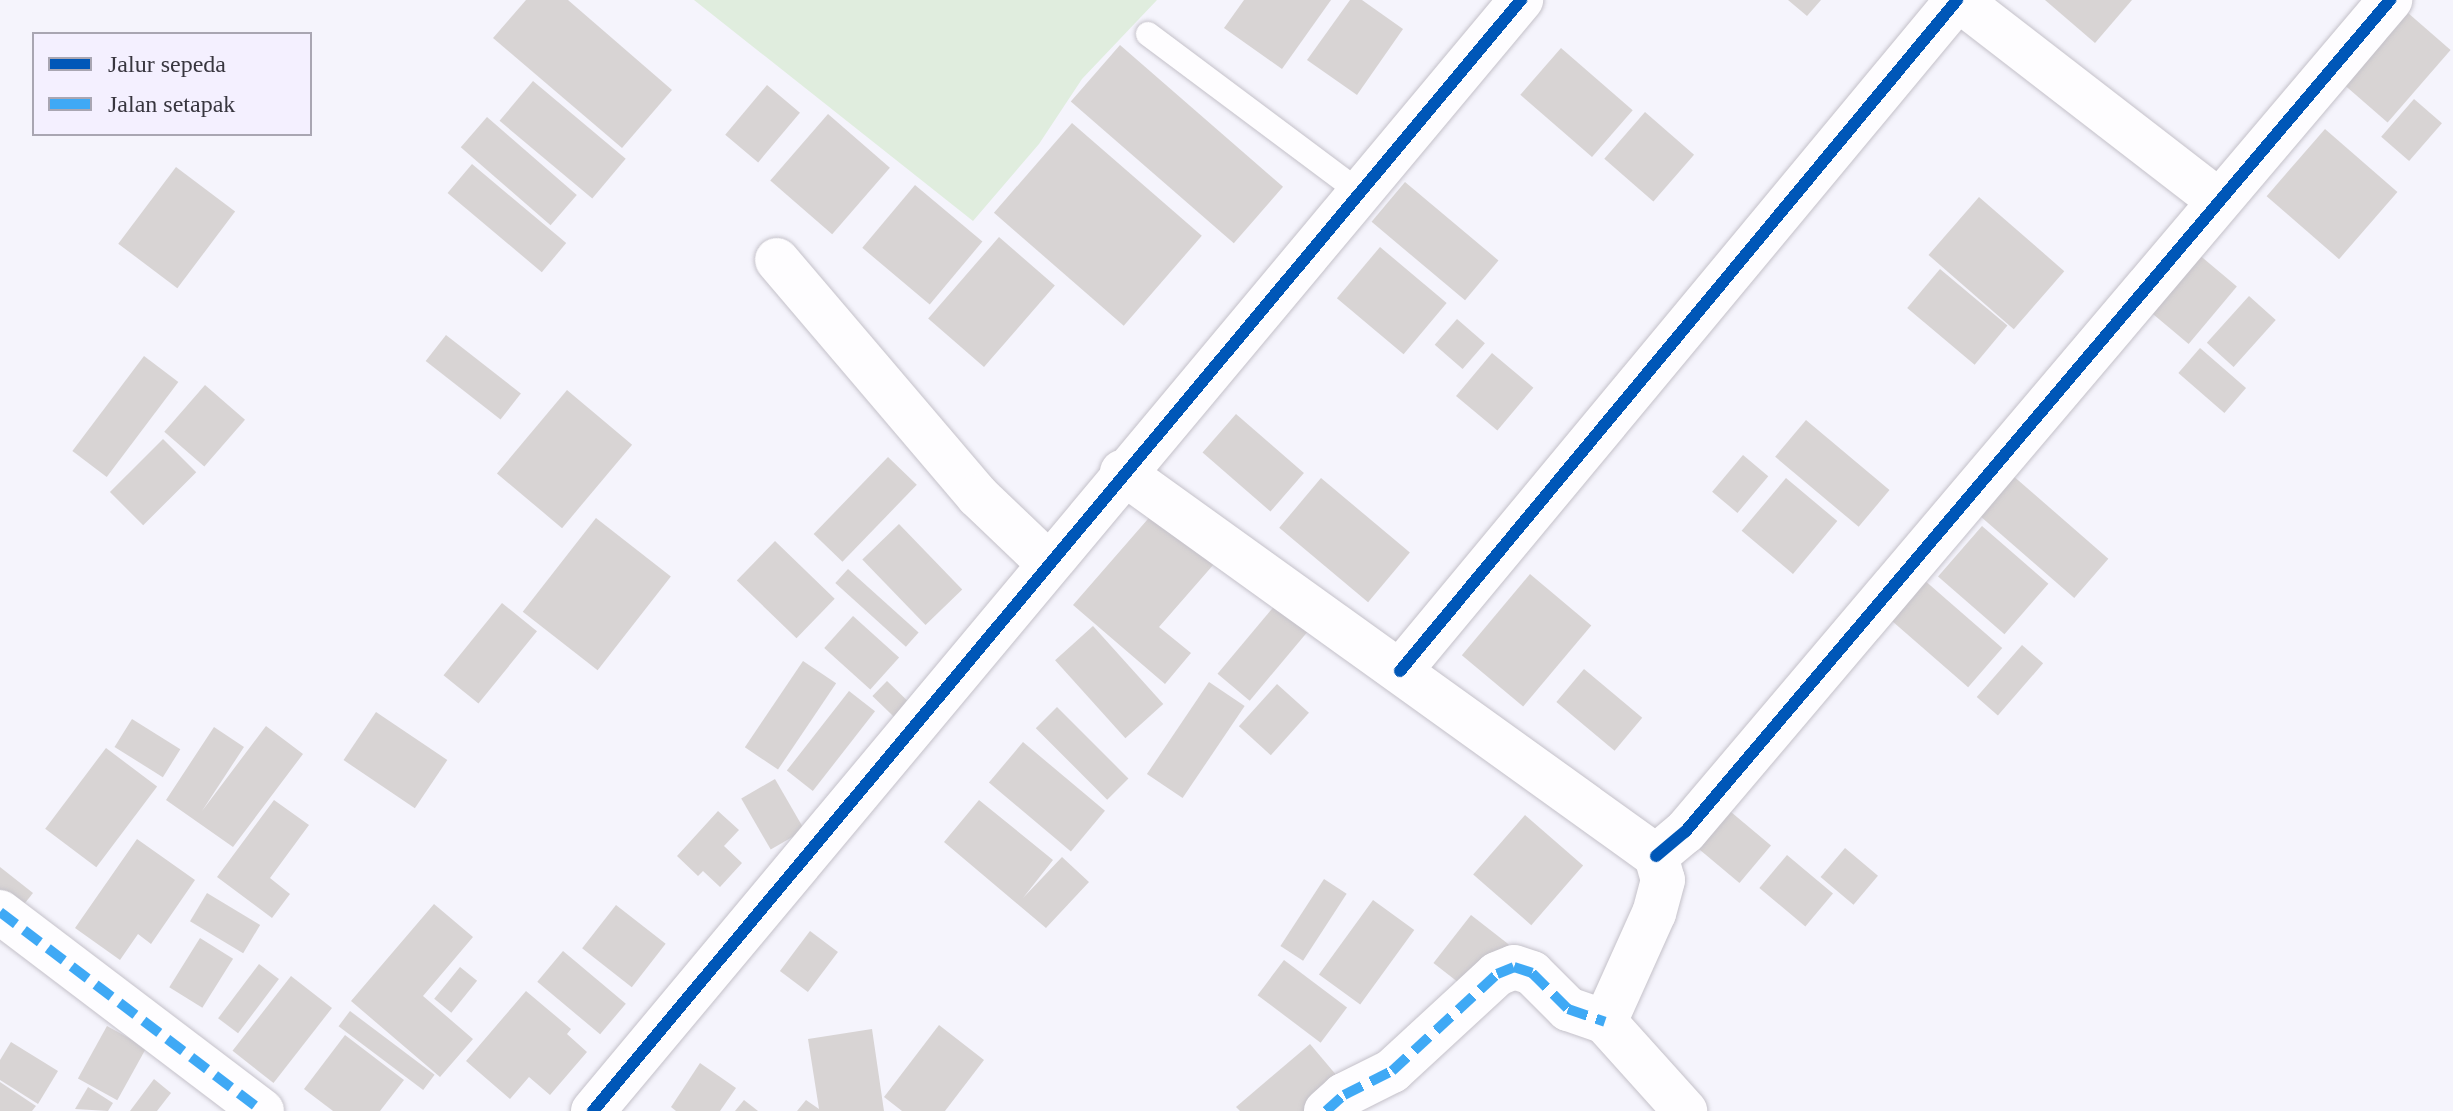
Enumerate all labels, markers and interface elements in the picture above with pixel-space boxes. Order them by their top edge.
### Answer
legend [32,32,312,136]
text: Jalur sepeda [108,51,226,77]
text: Jalan setapak [108,91,235,117]

